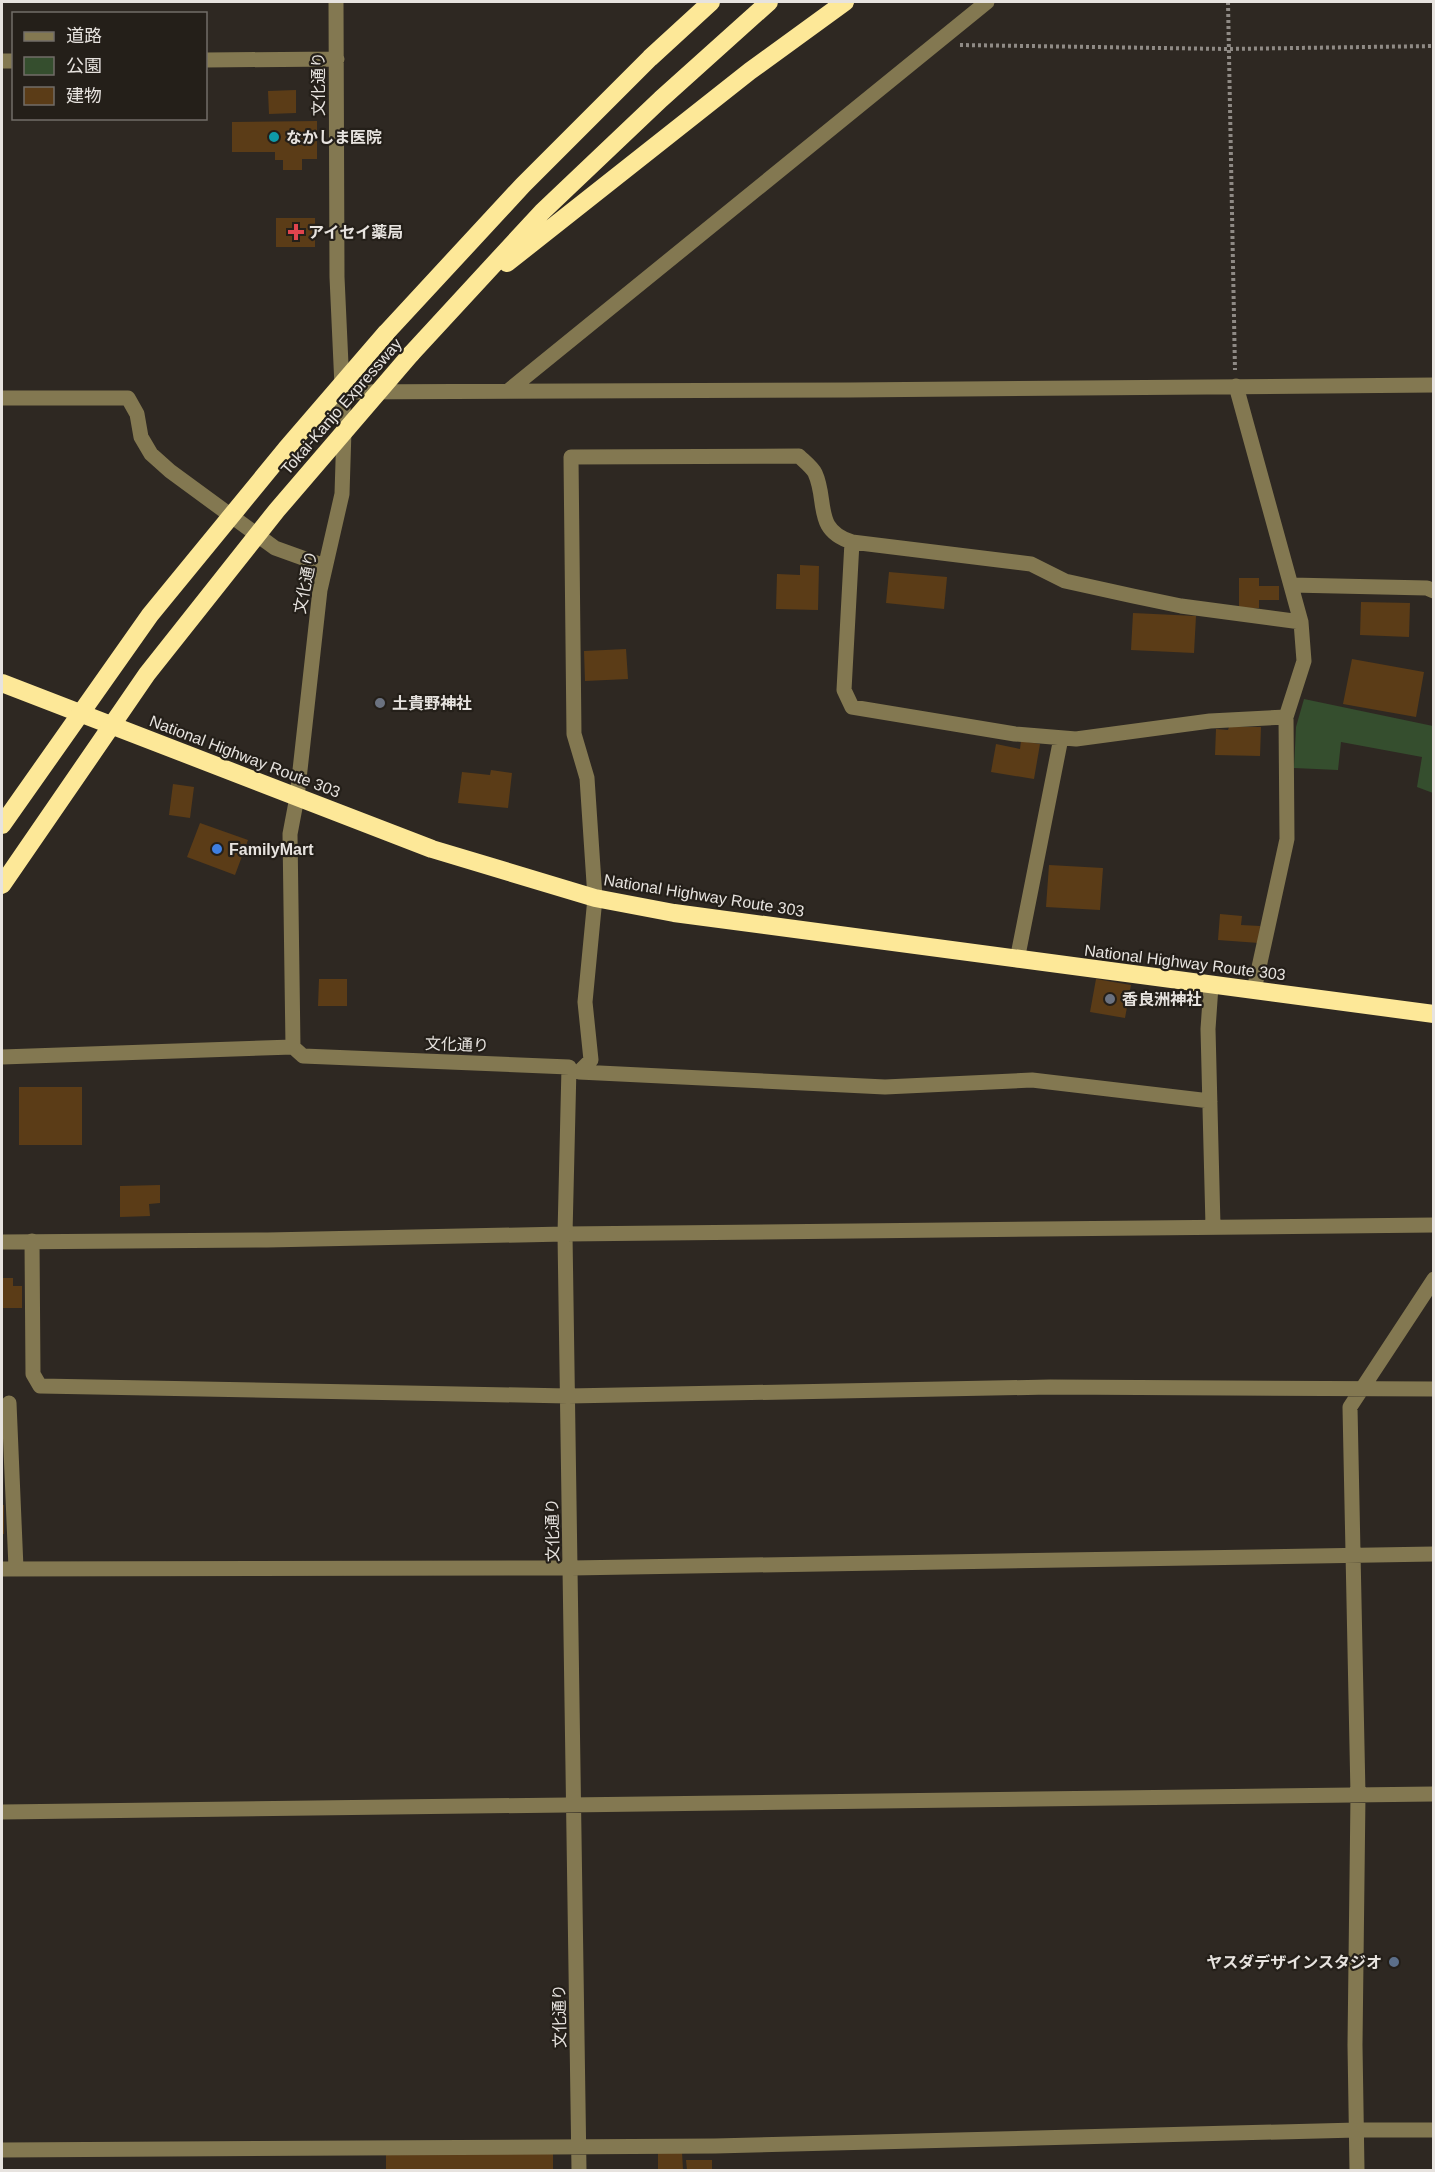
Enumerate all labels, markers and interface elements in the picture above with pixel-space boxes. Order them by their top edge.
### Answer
legend [12,12,207,120]
text: 道路 [66,26,102,46]
street label: 文化通り [310,52,327,116]
text: 公園 [66,56,102,76]
text: 建物 [66,86,102,106]
place label: なかしま医院 [286,129,382,146]
marker: なかしま医院 [267,130,281,144]
place label: アイセイ薬局 [308,224,403,241]
marker: アイセイ薬局 [289,225,303,239]
street label: Tokai-Kanjo Expressway [278,335,405,478]
street label: 文化通り [291,549,320,615]
place label: 土貴野神社 [392,694,472,712]
marker: 土貴野神社 [373,696,387,710]
street label: National Highway Route 303 [147,712,343,801]
place label: FamilyMart [229,841,314,858]
marker: FamilyMart [210,842,224,856]
street label: National Highway Route 303 [602,871,805,920]
street label: National Highway Route 303 [1083,942,1287,983]
place label: 香良洲神社 [1122,990,1202,1008]
marker: 香良洲神社 [1103,992,1117,1006]
street label: 文化通り [425,1035,489,1054]
street label: 文化通り [543,1498,562,1562]
place label: ヤスダデザインスタジオ [1206,1954,1382,1971]
marker: ヤスダデザインスタジオ [1387,1955,1401,1969]
street label: 文化通り [550,1984,569,2048]

